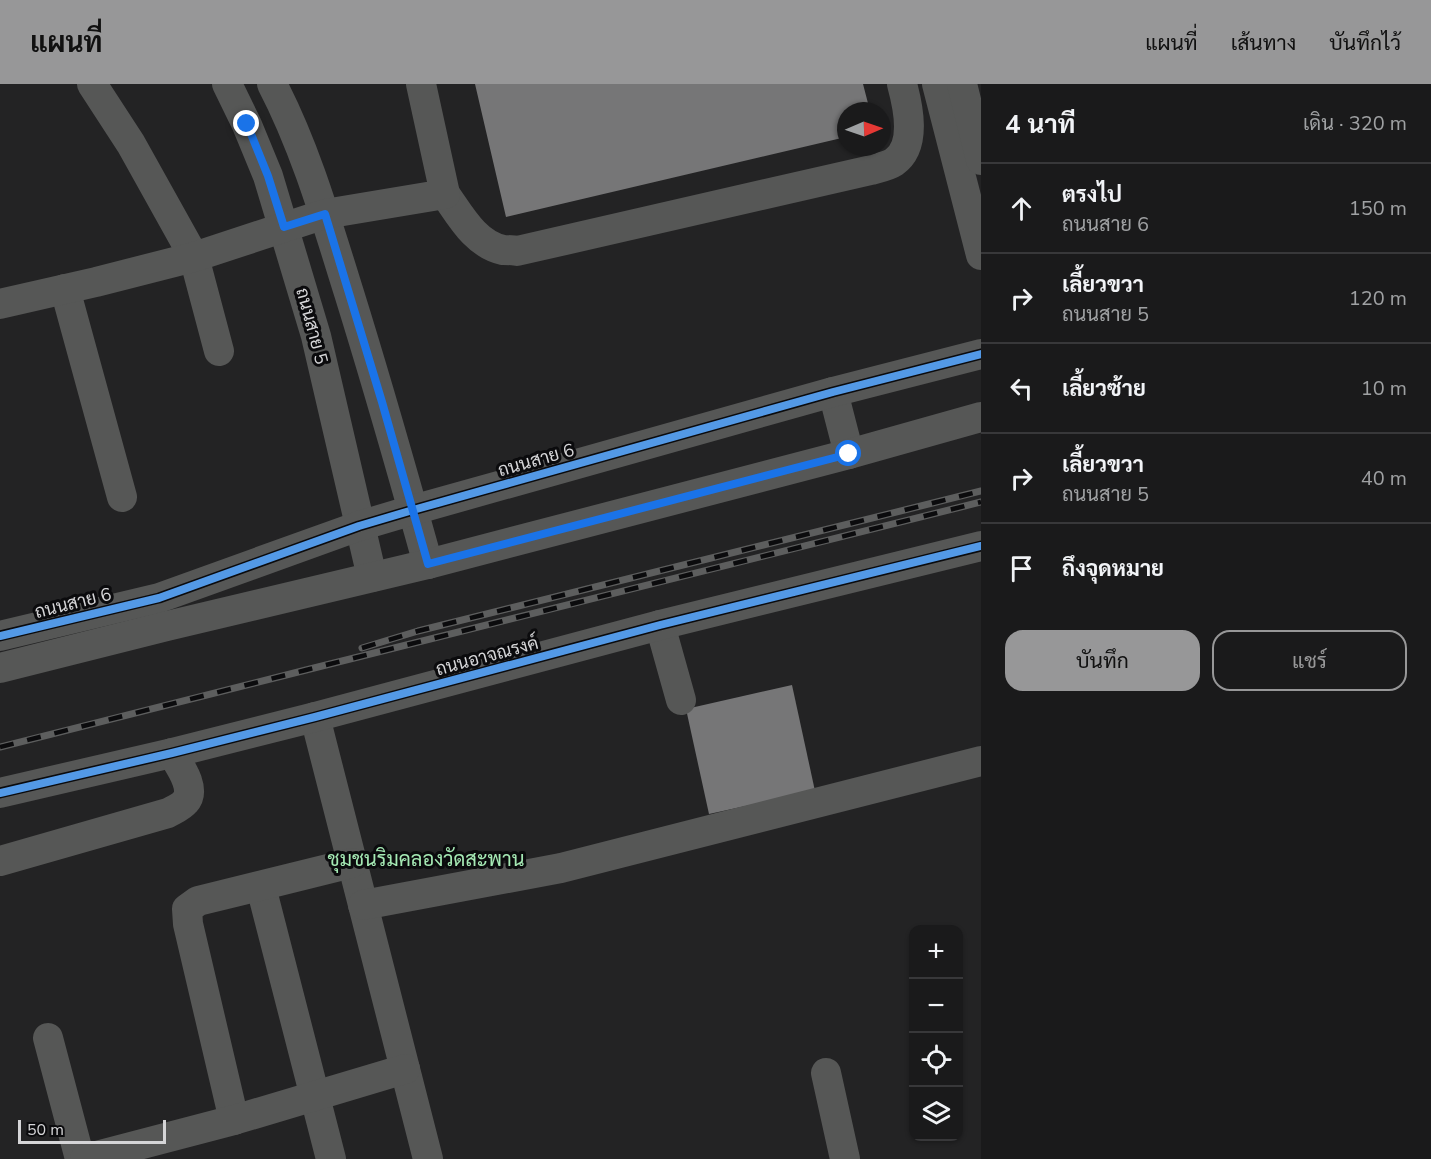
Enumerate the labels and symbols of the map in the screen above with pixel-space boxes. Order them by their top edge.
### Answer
north arrow [837,102,891,156]
route end [233,110,259,136]
street label: ถนนสาย 5 [290,285,334,367]
street label: ถนนสาย 6 [495,438,577,482]
route start [835,440,861,466]
street label: ถนนสาย 6 [32,582,114,624]
street label: ถนนอาจณรงค์ [433,630,541,681]
district label: ชุมชนริมคลองวัดสะพาน [328,846,524,873]
scale bar [18,1117,166,1144]

